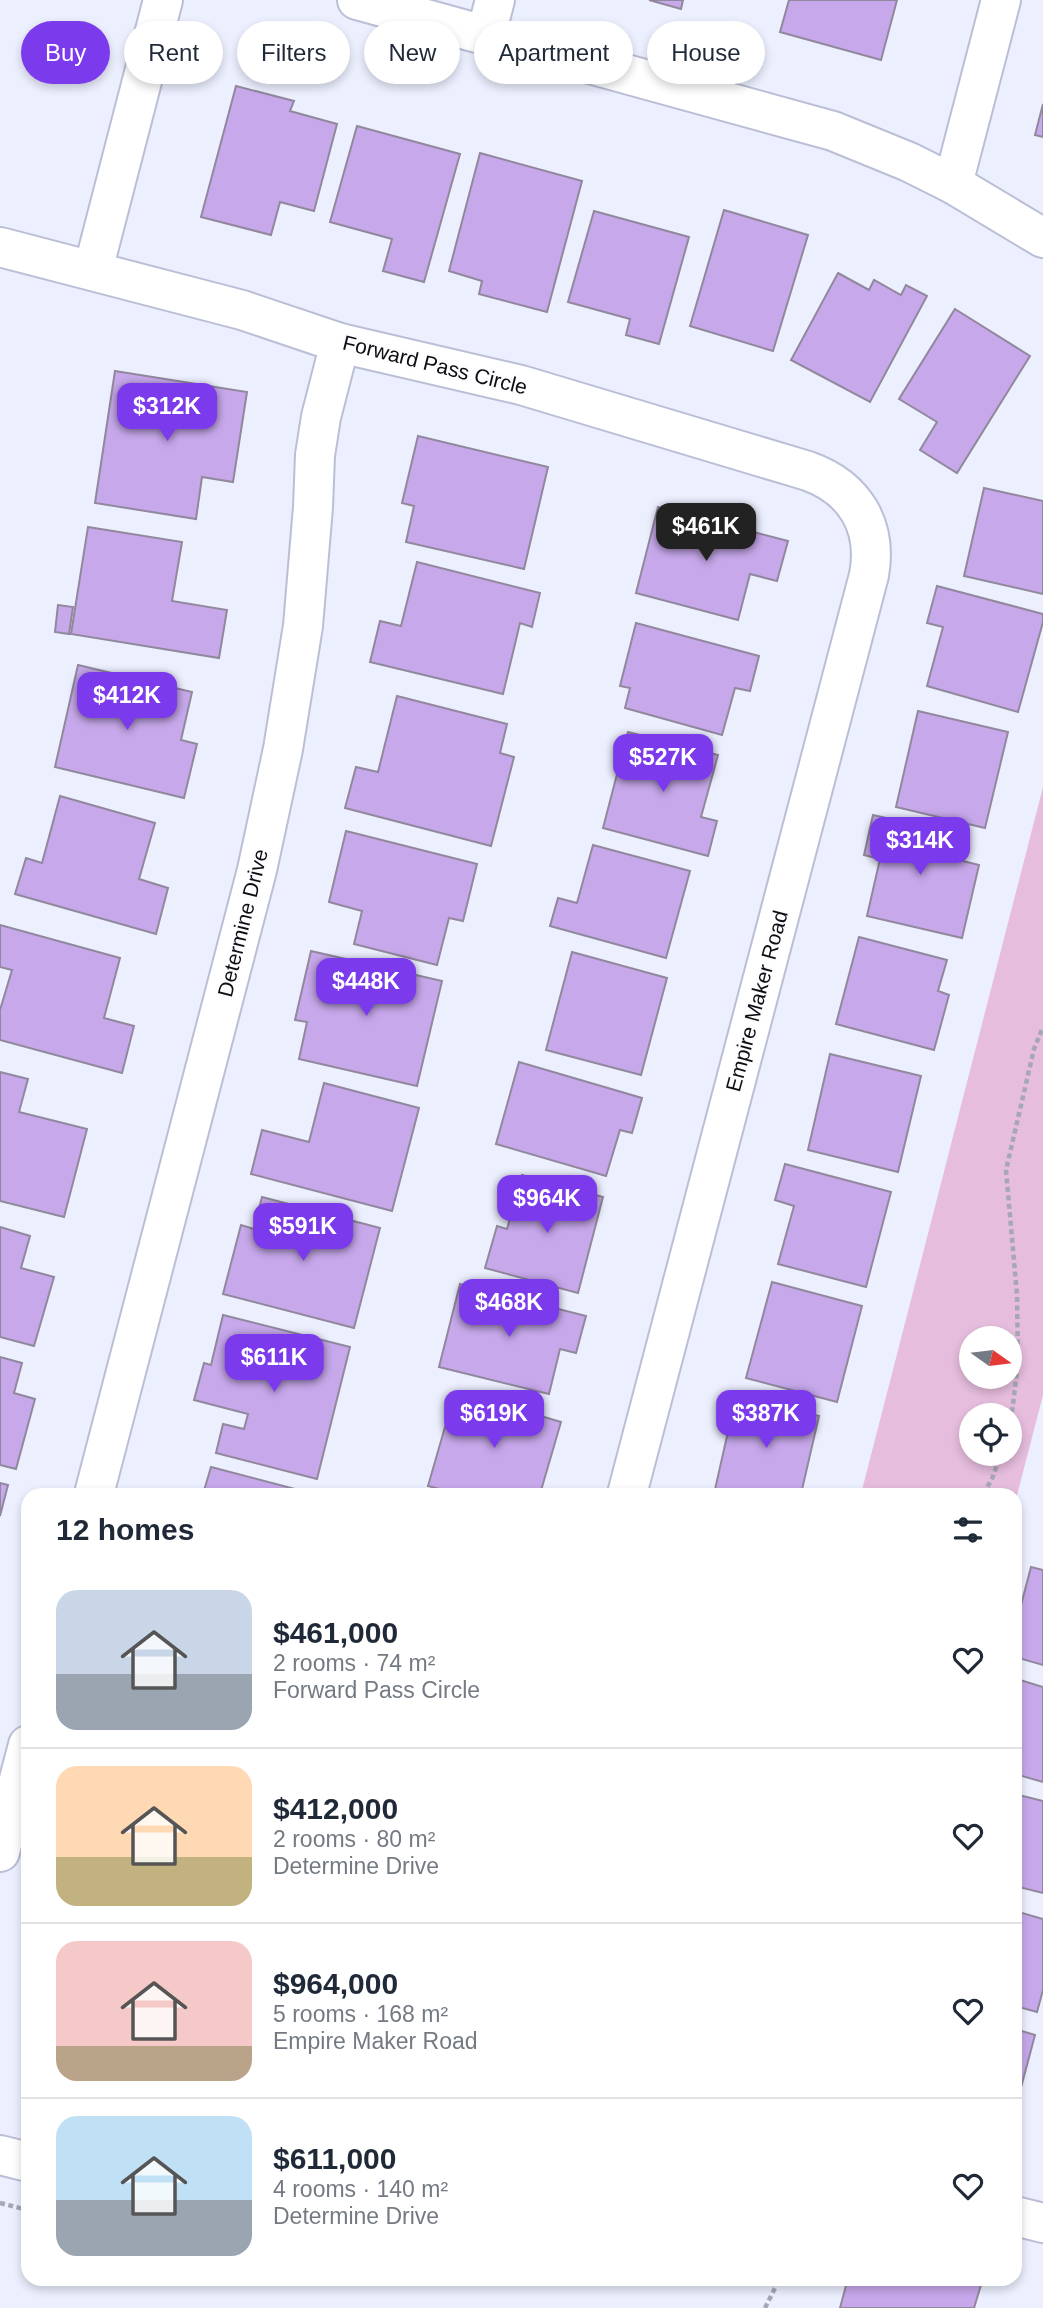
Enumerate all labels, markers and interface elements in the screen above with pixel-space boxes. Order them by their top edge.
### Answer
chip: Buy [21,21,110,84]
chip: Rent [124,21,223,84]
chip: Filters [237,21,350,84]
chip: New [364,21,460,84]
chip: Apartment [474,21,633,84]
chip: House [647,21,765,84]
street label: Forward Pass Circle [341,330,530,399]
pin: $312K [118,384,216,443]
text: $312K [133,393,201,419]
pin: $461K [657,504,755,563]
text: $461K [672,513,740,539]
pin: $412K [78,672,176,732]
text: $412K [93,682,161,708]
pin: $527K [614,734,712,794]
text: $527K [629,744,697,770]
pin: $314K [871,818,969,877]
text: $314K [886,827,954,853]
street label: Determine Drive [213,846,272,999]
street label: Empire Maker Road [721,908,792,1094]
pin: $448K [317,958,415,1018]
text: $448K [332,968,400,994]
pin: $964K [498,1176,596,1235]
text: $964K [513,1185,581,1211]
pin: $591K [254,1204,352,1263]
text: $591K [269,1213,337,1239]
pin: $468K [460,1280,558,1339]
text: $468K [475,1289,543,1315]
north arrow [959,1326,1022,1390]
map controls [959,1326,1022,1466]
pin: $611K [225,1334,323,1394]
text: $611K [241,1344,307,1370]
pin: $619K [445,1390,543,1450]
pin: $387K [717,1390,815,1450]
text: $619K [460,1400,528,1426]
text: $387K [732,1400,800,1426]
button: locate [959,1403,1022,1466]
icon: filters [949,1511,987,1549]
text: 12 homes [56,1513,194,1546]
text: $461,000 [273,1616,398,1649]
icon: home [112,1618,196,1702]
icon: heart [949,1641,987,1679]
text: 2 rooms · 74 m² [273,1650,435,1676]
text: Forward Pass Circle [273,1677,480,1703]
text: $412,000 [273,1792,398,1825]
icon: home [112,1794,196,1878]
icon: heart [949,1817,987,1855]
text: 2 rooms · 80 m² [273,1826,435,1852]
text: Determine Drive [273,1853,439,1879]
text: $964,000 [273,1967,398,2000]
icon: home [112,1969,196,2053]
icon: heart [949,1992,987,2030]
text: 5 rooms · 168 m² [273,2001,448,2027]
text: Empire Maker Road [273,2028,478,2054]
text: $611,000 [273,2142,396,2175]
icon: home [112,2144,196,2228]
icon: heart [949,2167,987,2205]
text: 4 rooms · 140 m² [273,2176,448,2202]
text: Determine Drive [273,2203,439,2229]

